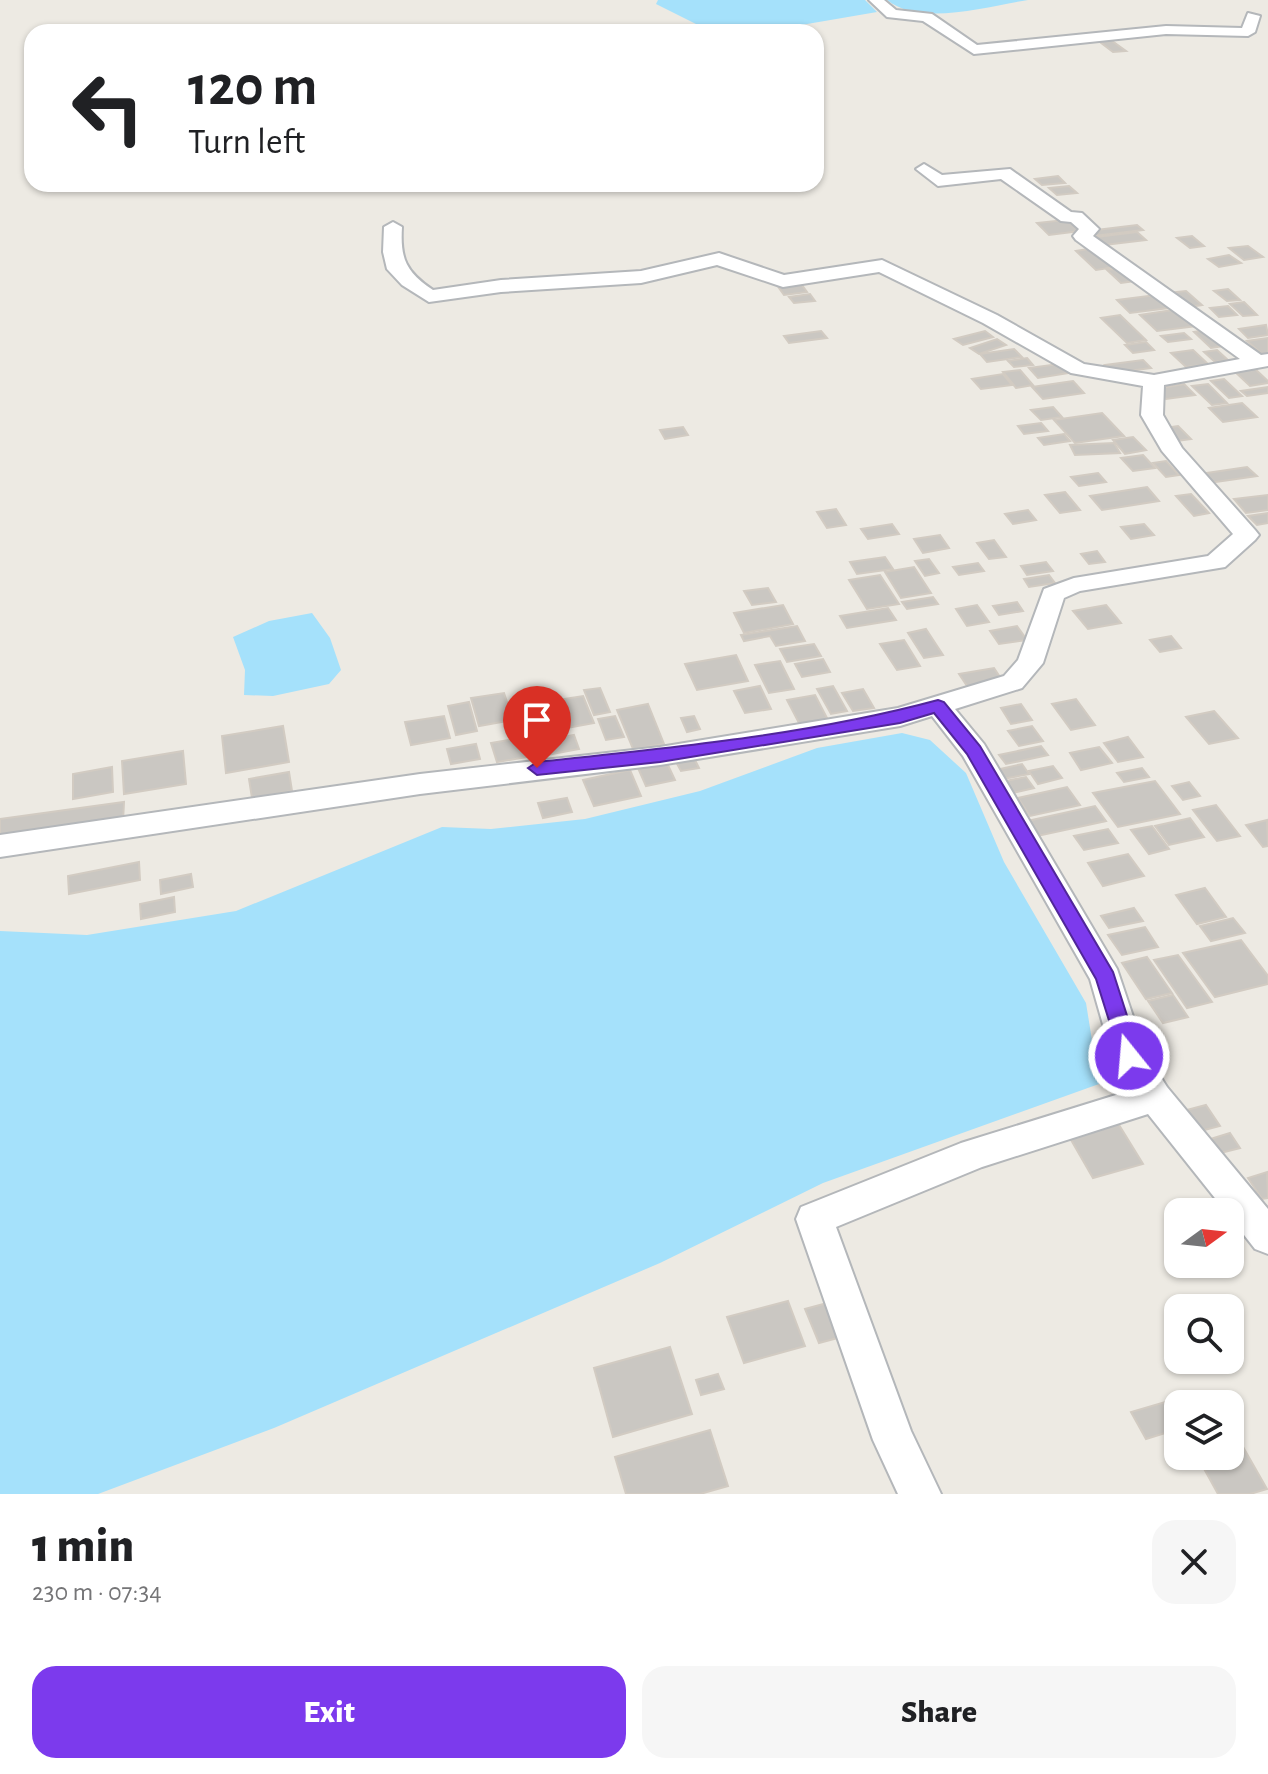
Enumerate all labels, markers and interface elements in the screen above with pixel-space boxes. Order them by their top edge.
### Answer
icon: left [56,56,160,160]
text: 120 m [188,59,317,115]
text: Turn left [188,124,305,160]
pin [503,686,571,768]
icon: arrive [515,698,559,742]
position arrow [1087,1014,1171,1098]
north arrow [1164,1198,1244,1278]
map controls [1164,1198,1244,1470]
button: search [1164,1294,1244,1374]
button: layers [1164,1390,1244,1470]
button: close [1152,1520,1236,1604]
text: 1 min [32,1523,134,1571]
text: 230 m · 07:34 [32,1579,162,1605]
button: Exit [32,1666,626,1758]
button: Share [642,1666,1236,1758]

